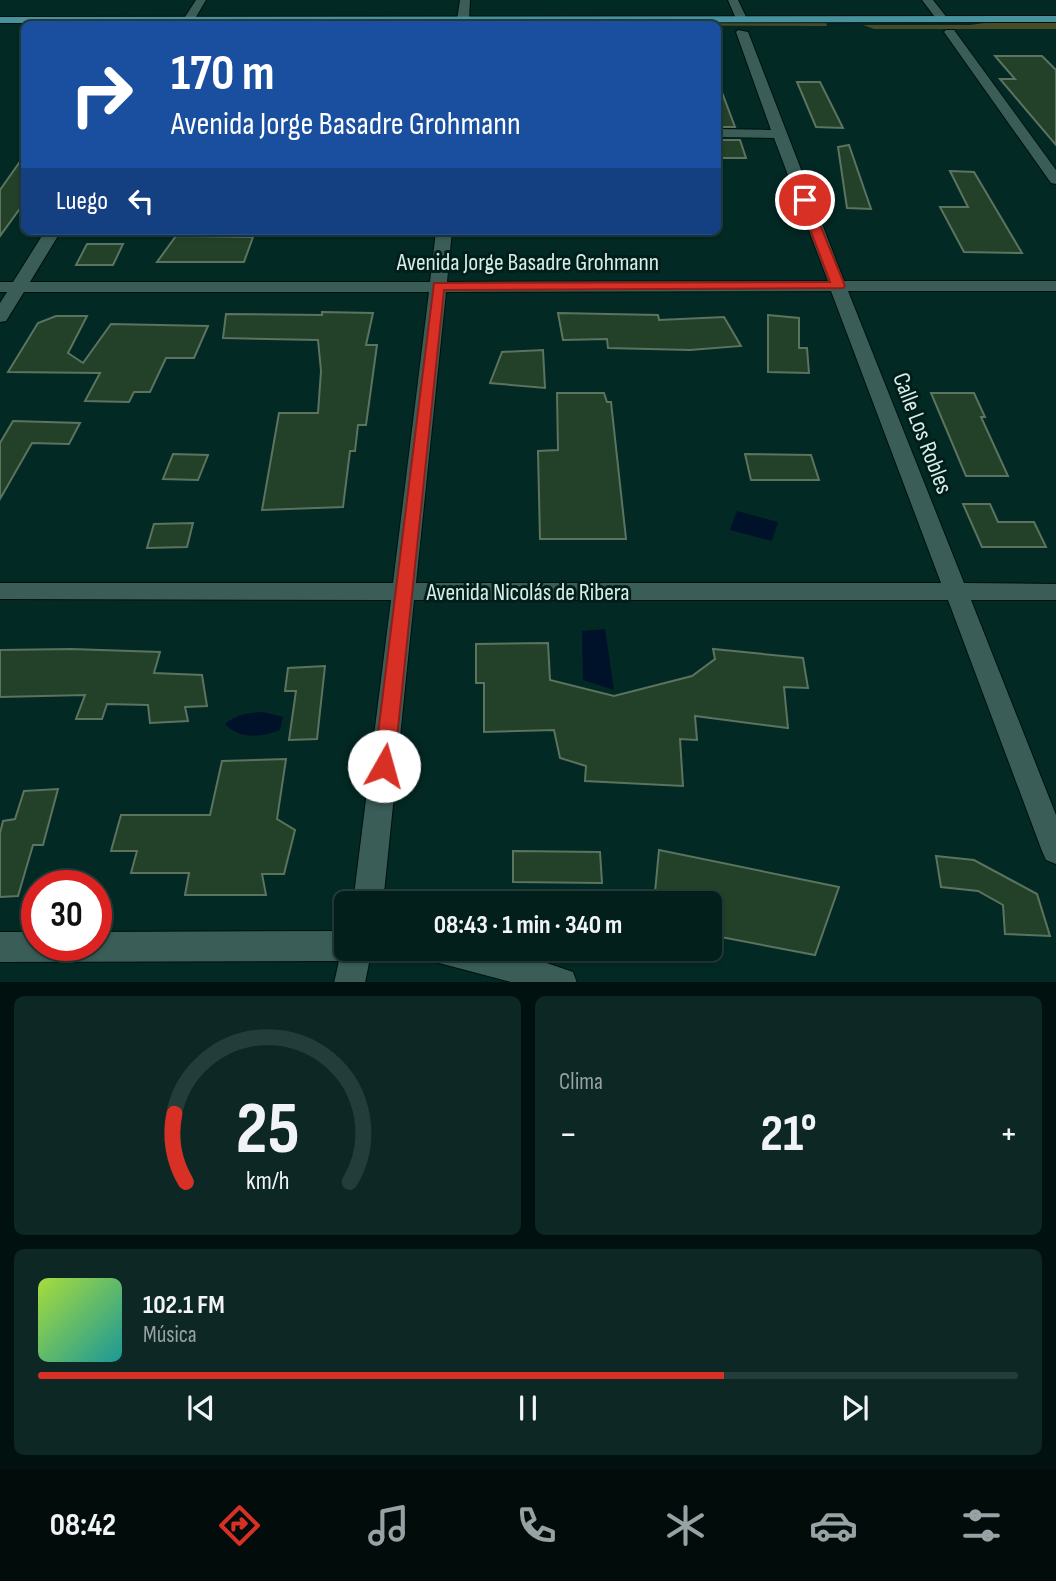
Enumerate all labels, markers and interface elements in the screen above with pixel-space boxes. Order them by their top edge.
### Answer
text: 170 m [171,45,275,104]
icon: right [56,49,147,140]
text: Avenida Jorge Basadre Grohmann [171,105,521,144]
pin [775,170,835,230]
icon: arrive [786,181,824,219]
icon: left [122,182,160,220]
text: Luego [56,186,108,217]
street label: Avenida Jorge Basadre Grohmann [396,248,659,277]
street label: Calle Los Robles [886,369,959,498]
street label: Avenida Nicolás de Ribera [425,578,630,607]
position arrow [347,729,421,803]
speed limit sign: 30 [21,870,112,961]
text: 08:43 · 1 min · 340 m [434,910,622,941]
text: Clima [559,1068,603,1096]
text: 25 [236,1086,299,1174]
text: 21° [760,1103,817,1166]
text: − [559,1112,578,1157]
text: + [999,1112,1018,1157]
text: km/h [246,1165,289,1196]
text: 102.1 FM [143,1290,225,1321]
text: Música [143,1321,197,1349]
icon: previous [182,1389,220,1427]
icon: pause [509,1389,547,1427]
icon: next [836,1389,874,1427]
icon: directions [215,1501,264,1550]
icon: music [364,1501,413,1550]
icon: phone [512,1501,561,1550]
icon: climate [661,1501,710,1550]
icon: car [809,1501,858,1550]
icon: filters [957,1501,1006,1550]
text: 08:42 [50,1506,116,1545]

